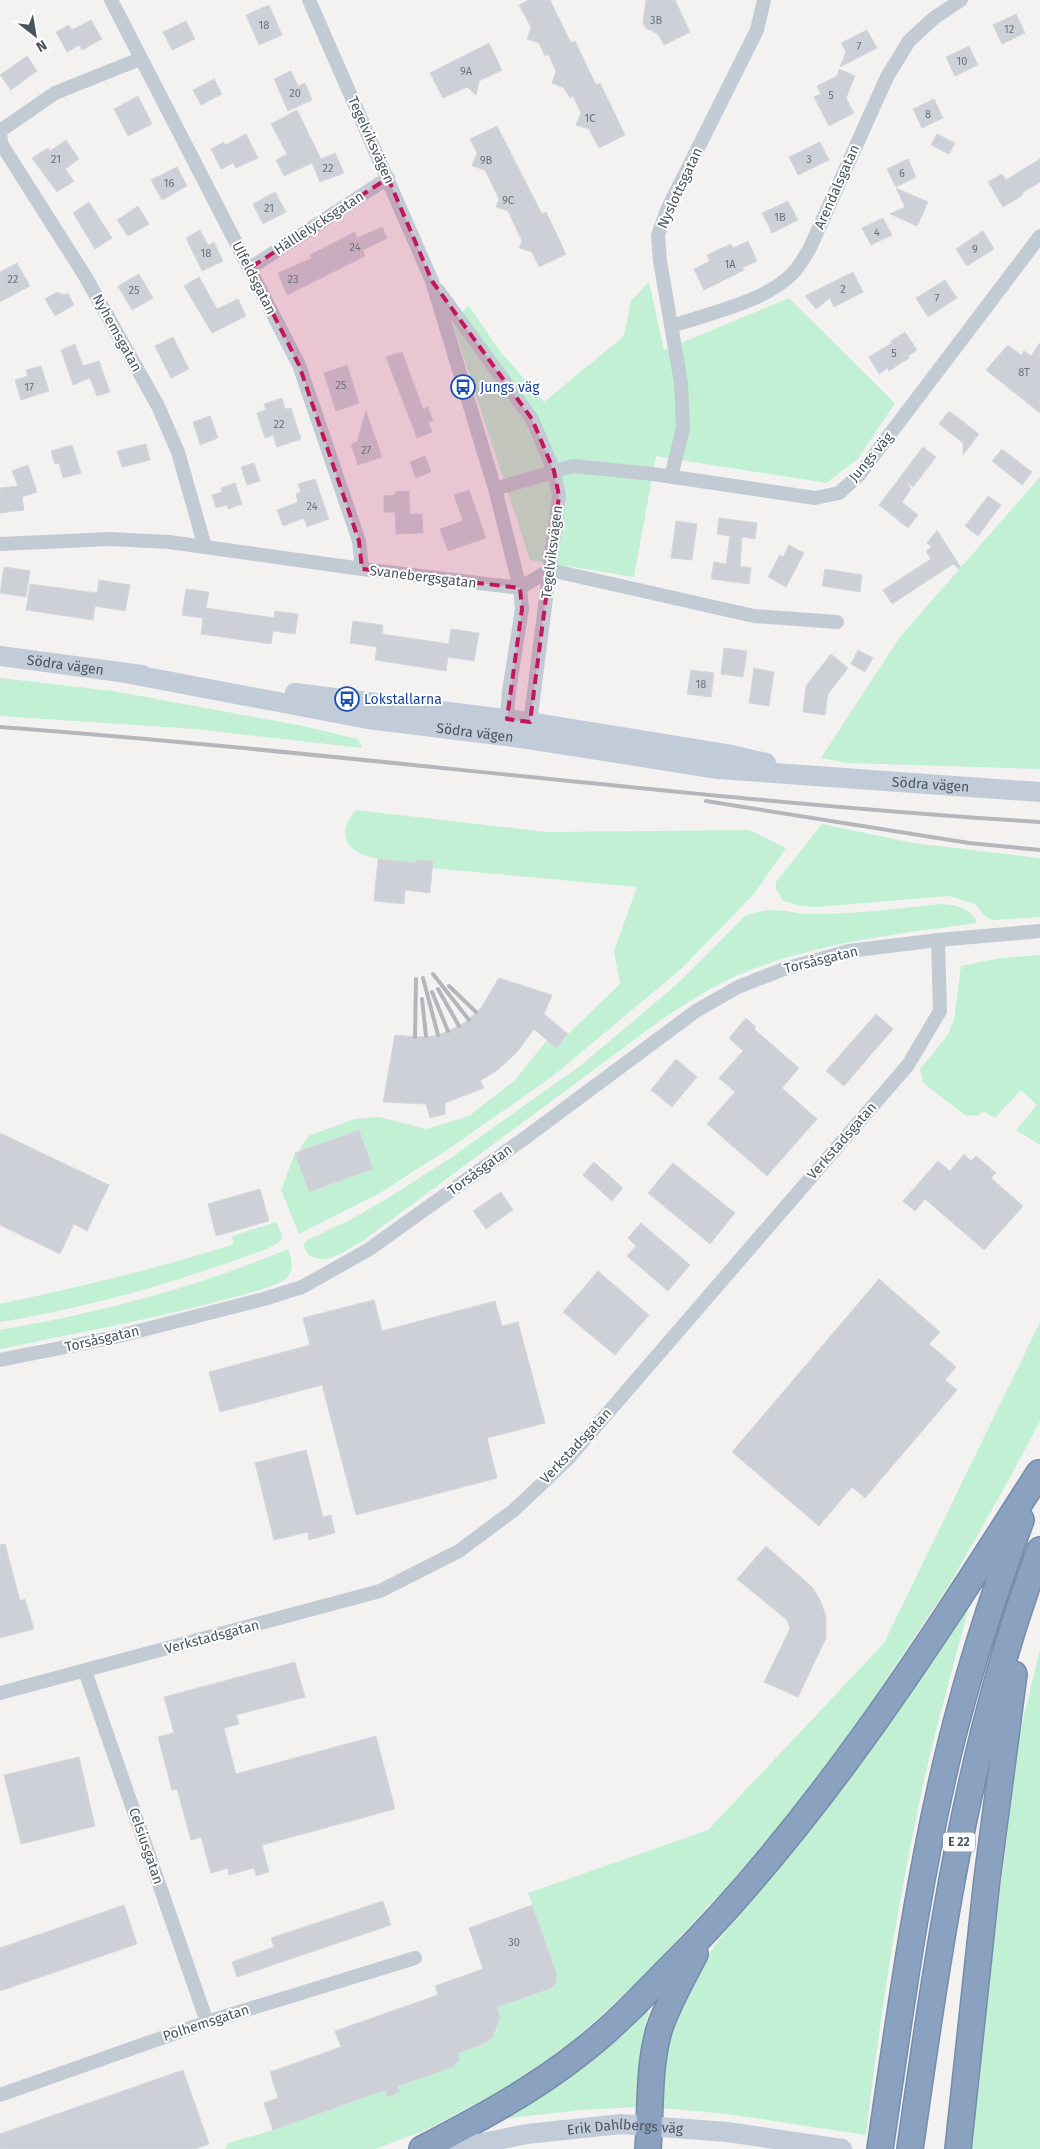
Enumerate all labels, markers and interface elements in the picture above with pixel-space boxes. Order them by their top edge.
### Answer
north arrow [10,10,60,60]
house number: 3B [650,14,662,27]
house number: 18 [259,19,269,32]
house number: 12 [1004,23,1014,36]
text: N [33,36,50,55]
house number: 7 [857,40,862,53]
house number: 10 [957,55,967,68]
house number: 9A [460,65,473,78]
house number: 20 [289,87,301,100]
house number: 5 [828,89,834,102]
street label: Tegelviksvägen [344,94,398,186]
house number: 8 [925,108,931,121]
house number: 1C [585,112,595,125]
street label: Arendalsgatan [811,142,863,232]
street label: Nyslottsgatan [654,145,706,231]
house number: 21 [51,153,61,166]
house number: 3 [806,153,812,166]
house number: 9B [480,154,493,167]
house number: 22 [323,162,333,175]
house number: 6 [899,167,905,180]
house number: 16 [164,177,174,190]
street label: Hälllelycksgatan [271,188,367,258]
house number: 9C [502,194,514,207]
house number: 21 [264,202,274,215]
house number: 1B [774,211,786,224]
house number: 4 [874,226,880,239]
street label: Ulfeldsgatan [228,239,280,317]
house number: 24 [350,241,361,254]
house number: 9 [972,243,978,256]
house number: 18 [201,247,211,260]
house number: 1A [724,258,736,271]
house number: 22 [8,273,18,286]
house number: 23 [288,273,298,286]
house number: 2 [840,283,846,296]
house number: 25 [129,284,140,297]
street label: Nyhemsgatan [89,291,145,375]
house number: 7 [935,292,940,305]
house number: 5 [891,347,897,360]
house number: 8T [1018,366,1030,379]
bus stop icon: Jungs väg [450,374,476,400]
house number: 25 [336,379,347,392]
place label: Jungs väg [480,379,540,396]
house number: 17 [24,381,34,394]
house number: 22 [274,418,284,431]
street label: Jungs väg [845,428,897,485]
house number: 27 [361,444,371,457]
house number: 24 [307,500,318,513]
street label: Tegelviksvägen [538,504,566,600]
street label: Svanebergsgatan [368,562,478,592]
street label: Södra vägen [26,651,105,678]
house number: 18 [696,678,706,691]
bus stop icon: Lokstallarna [334,686,360,712]
place label: Lokstallarna [364,691,442,708]
street label: Södra vägen [435,719,514,746]
street label: Södra vägen [891,773,970,795]
street label: Torsåsgatan [782,943,860,977]
street label: Verkstadsgatan [804,1099,880,1183]
street label: Torsåsgatan [444,1141,516,1199]
street label: Torsåsgatan [63,1322,141,1356]
street label: Verkstadsgatan [537,1405,615,1487]
street label: Verkstadsgatan [163,1616,261,1658]
street label: Celsiusgatan [125,1805,167,1887]
road number: E 22 [943,1832,975,1851]
house number: 30 [508,1936,520,1949]
street label: Polhemsgatan [161,2001,251,2045]
street label: Erik Dahlbergs väg [566,2115,684,2138]

